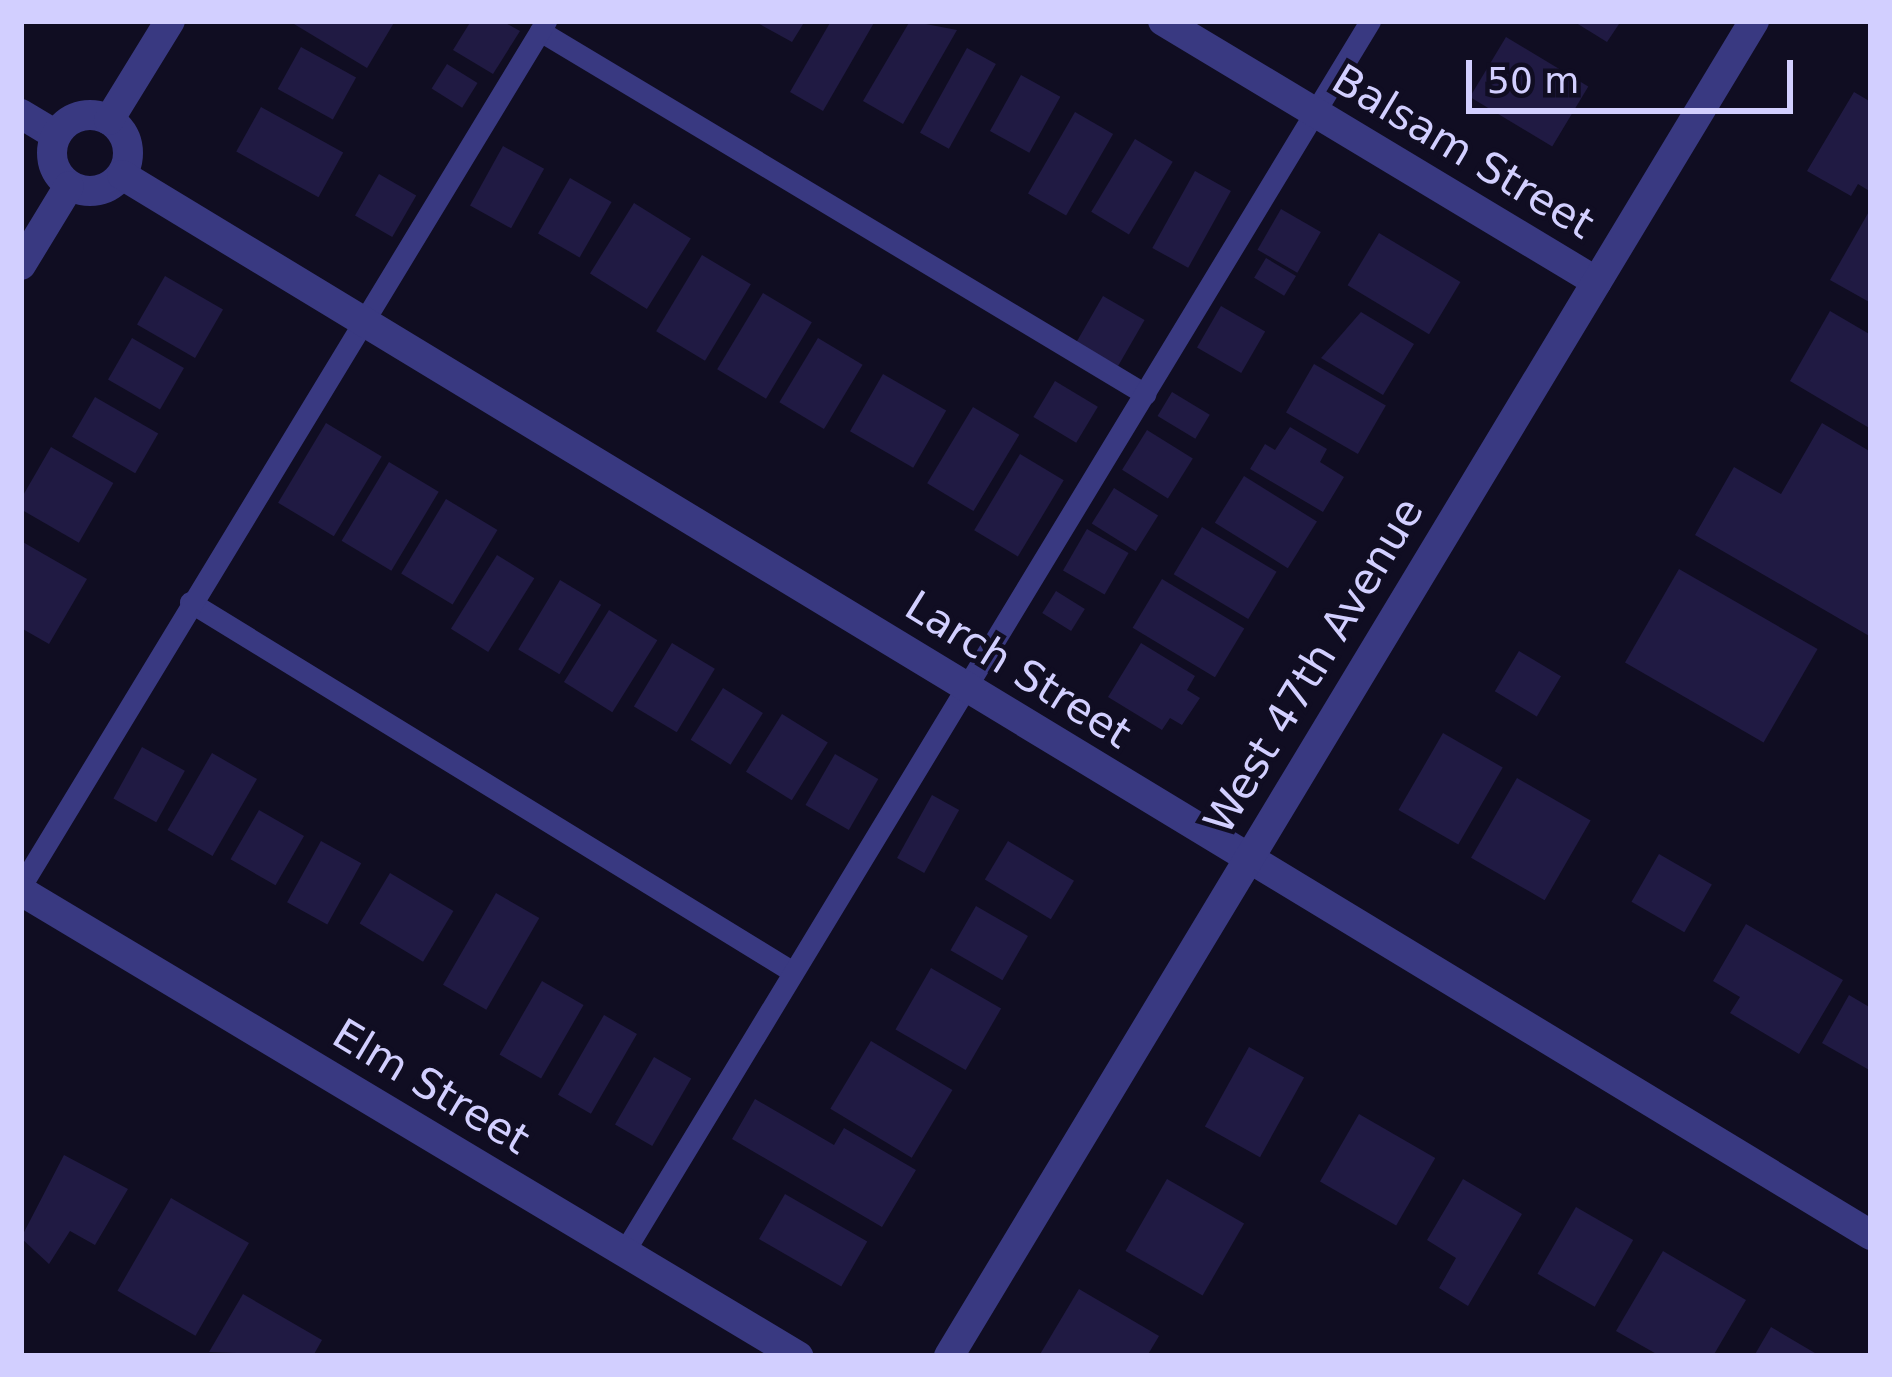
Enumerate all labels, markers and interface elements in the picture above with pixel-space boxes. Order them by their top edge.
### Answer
scale bar [1472,36,1799,110]
street label: Balsam Street [1323,54,1603,250]
text: 50 m [1487,60,1579,101]
street label: West 47th Avenue [1194,489,1434,843]
street label: Larch Street [896,581,1140,759]
street label: Elm Street [324,1009,538,1165]

